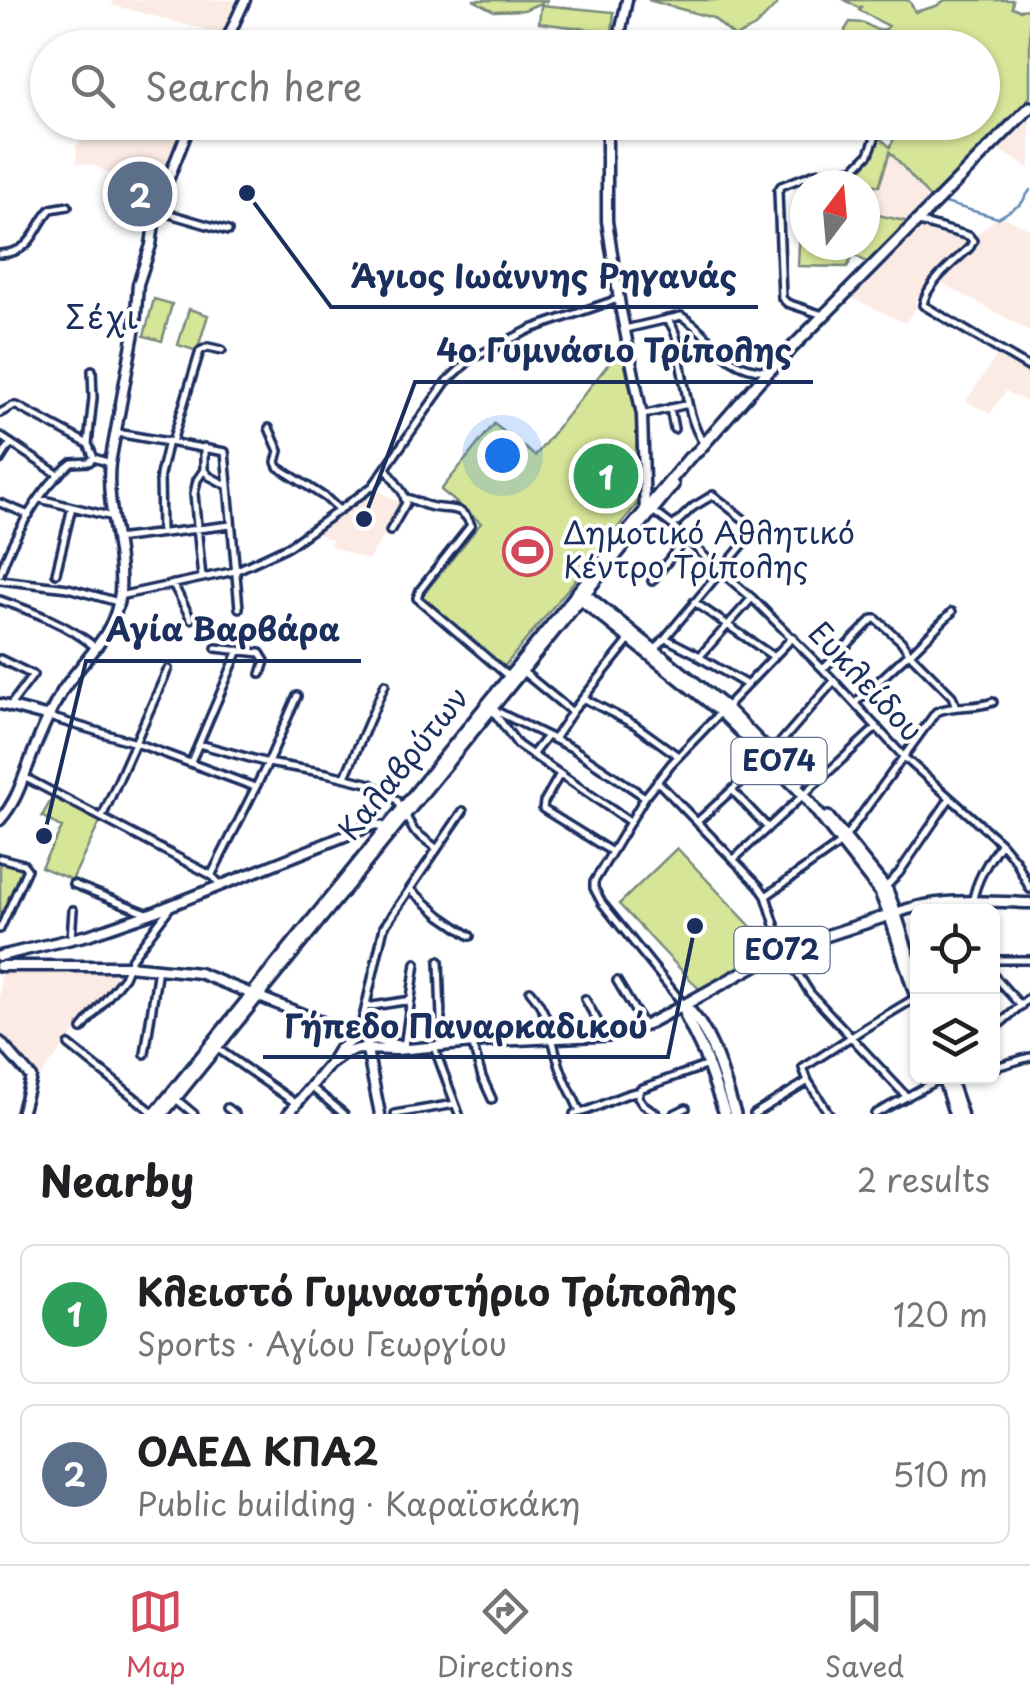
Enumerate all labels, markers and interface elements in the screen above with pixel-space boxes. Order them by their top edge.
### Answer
search box [30,30,1000,140]
text: Search here [145,57,362,114]
icon: search [65,58,120,113]
pin: 2 [108,156,172,232]
north arrow [790,170,880,260]
callout: Άγιος Ιωάννης Ρηγανάς [331,245,758,307]
text: Άγιος Ιωάννης Ρηγανάς [351,251,737,299]
district label: Σέχι [65,292,141,340]
callout: 4ο Γυμνάσιο Τρίπολης [415,320,813,382]
text: 4ο Γυμνάσιο Τρίπολης [436,325,792,373]
your location [477,430,528,481]
pin: 1 [574,438,638,514]
place label: Δημοτικό Αθλητικό Κέντρο Τρίπολης [563,509,855,588]
sports icon: Δημοτικό Αθλητικό Κέντρο Τρίπολης [502,525,554,577]
callout: Αγία Βαρβάρα [86,599,361,661]
text: Αγία Βαρβάρα [105,604,341,652]
street label: Ευκλείδου [799,610,935,751]
street label: Καλαβρύτων [326,676,478,849]
road number: ΕΟ74 [732,738,826,784]
map controls [910,904,1000,1084]
button: locate [910,904,1000,994]
road number: ΕΟ72 [734,927,830,973]
button: layers [910,994,1000,1084]
callout: Γήπεδο Παναρκαδικού [263,995,668,1057]
text: Γήπεδο Παναρκαδικού [284,1001,648,1049]
text: Nearby [40,1148,194,1211]
text: 2 results [857,1155,990,1203]
text: Κλειστό Γυμναστήριο Τρίπολης [137,1262,737,1319]
text: 1 [67,1290,82,1338]
text: 120 m [893,1290,988,1338]
text: Sports · Αγίου Γεωργίου [137,1319,507,1367]
text: ΟΑΕΔ ΚΠΑ2 [137,1422,379,1479]
text: 2 [63,1450,86,1498]
text: 510 m [892,1450,988,1498]
text: Public building · Καραϊσκάκη [137,1479,581,1527]
tab: Map [126,1584,186,1687]
tab: Directions [437,1584,573,1687]
tab: Saved [825,1584,904,1687]

